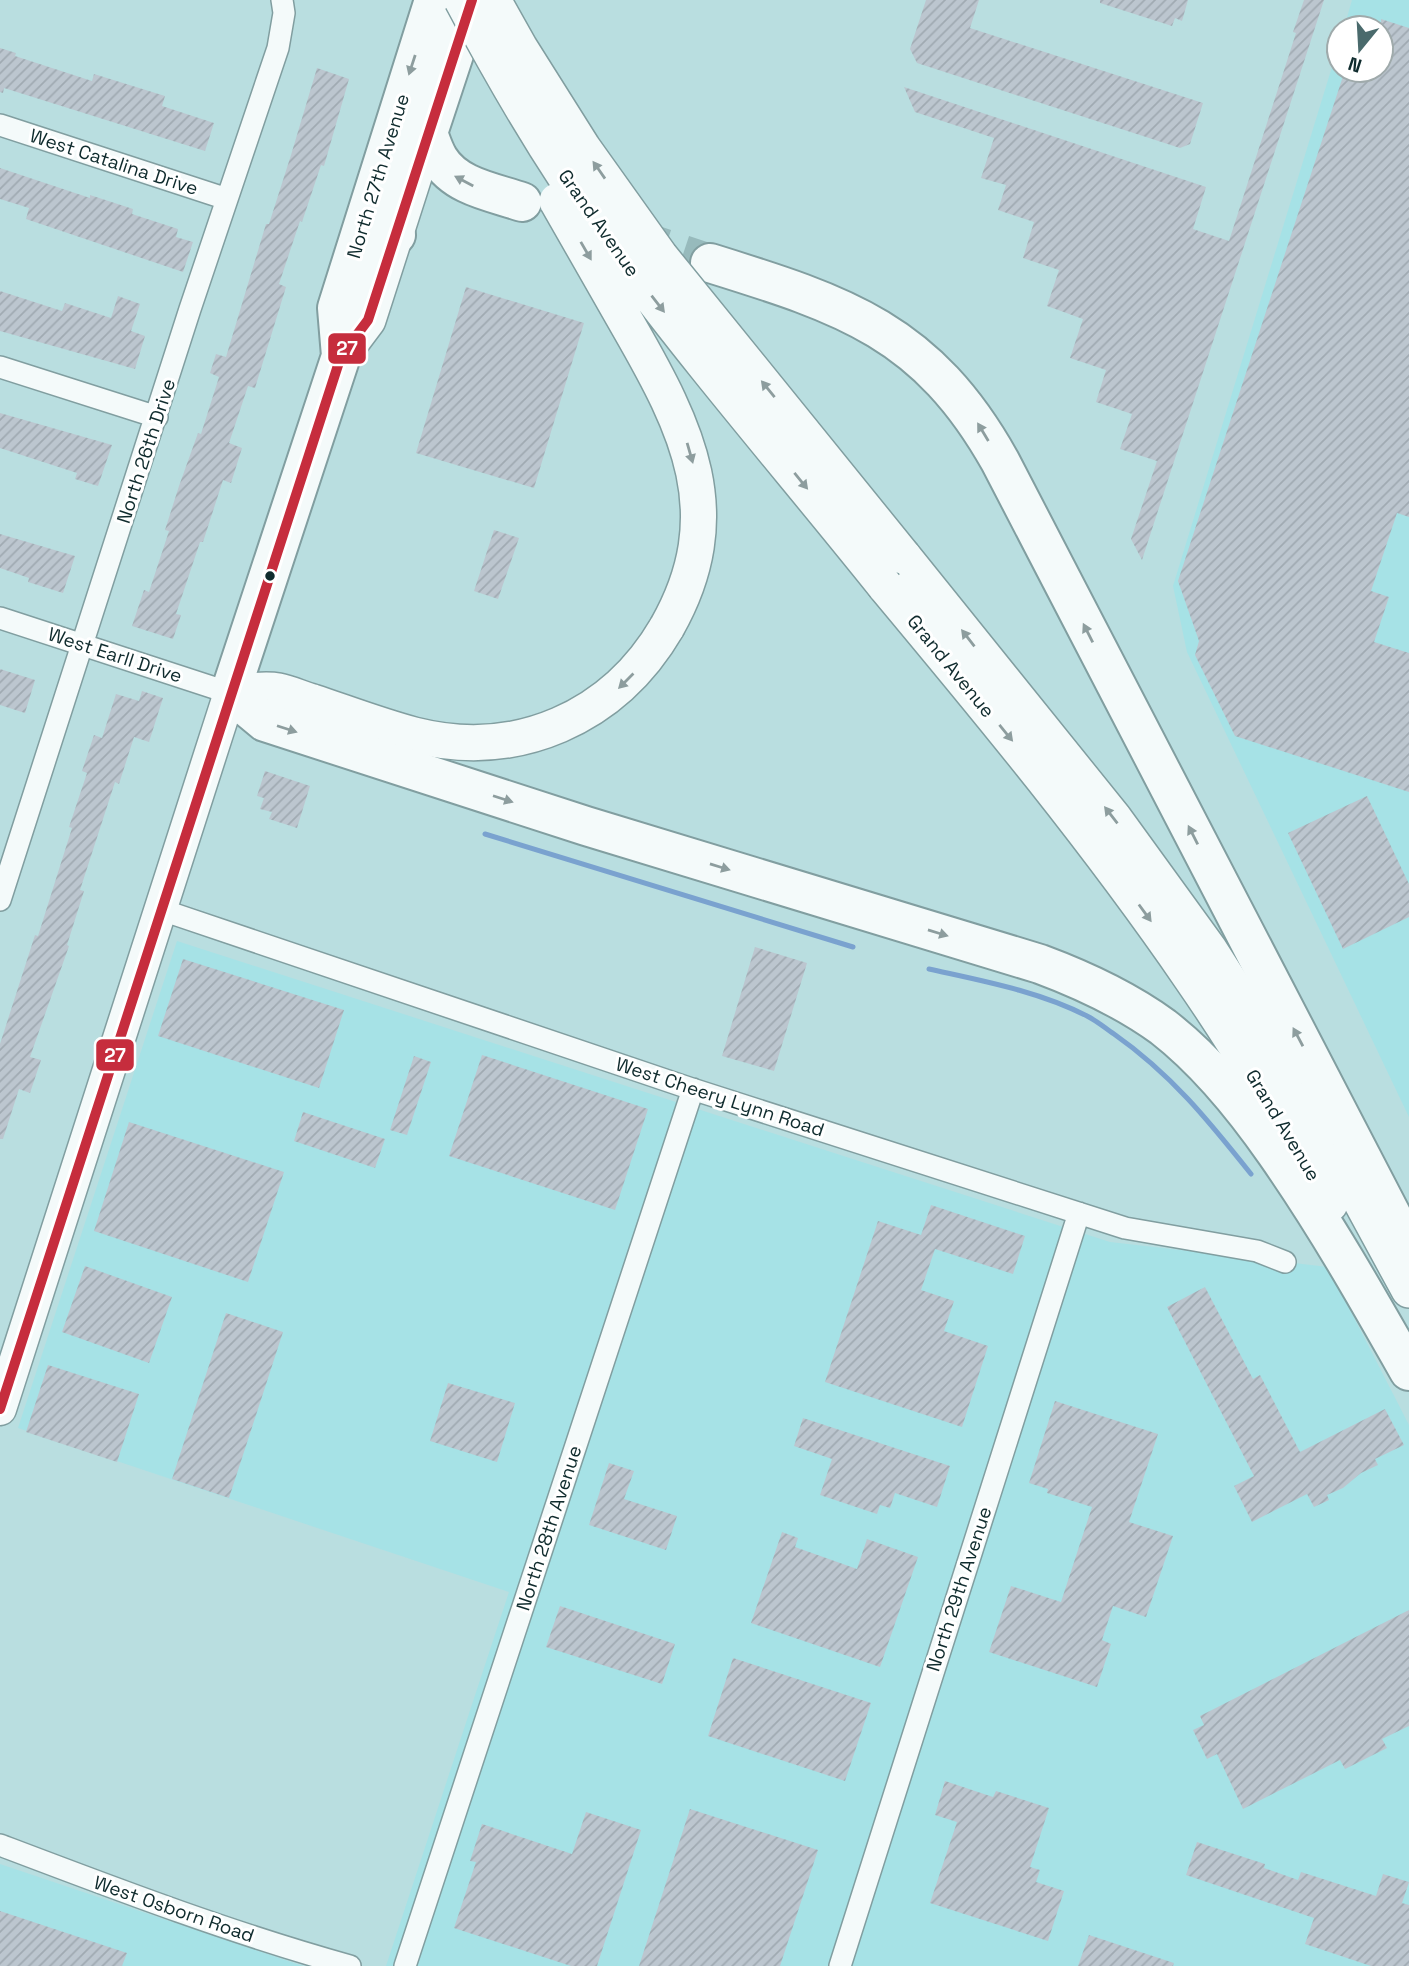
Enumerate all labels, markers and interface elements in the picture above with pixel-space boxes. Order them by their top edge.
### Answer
north arrow [1325,14,1395,84]
text: N [1345,51,1365,79]
one-way arrow [407,54,417,75]
street label: North 27th Avenue [341,91,415,261]
street label: West Catalina Drive [27,123,201,201]
one-way arrow [592,161,606,179]
street label: Grand Avenue [553,164,645,282]
one-way arrow [454,175,474,186]
one-way arrow [580,242,592,261]
one-way arrow [650,295,665,313]
line badge: 27 [327,332,367,365]
text: 27 [336,336,358,361]
street label: North 26th Drive [111,375,181,527]
one-way arrow [761,380,776,397]
one-way arrow [976,422,989,441]
one-way arrow [685,442,696,464]
one-way arrow [793,472,808,490]
unlabelled marker [263,569,277,583]
street label: Grand Avenue [902,609,1000,723]
street label: West Earll Drive [45,622,185,688]
one-way arrow [1083,623,1094,643]
one-way arrow [961,629,976,647]
one-way arrow [618,672,634,689]
one-way arrow [998,724,1013,741]
one-way arrow [276,725,297,735]
one-way arrow [493,795,514,805]
one-way arrow [1104,806,1119,824]
one-way arrow [1187,825,1198,845]
one-way arrow [710,862,731,873]
one-way arrow [1137,904,1151,922]
one-way arrow [928,928,949,938]
one-way arrow [1292,1027,1304,1047]
line badge: 27 [95,1038,135,1072]
text: 27 [104,1043,126,1068]
street label: West Cheery Lynn Road [613,1051,827,1143]
street label: Grand Avenue [1240,1065,1326,1185]
street label: North 28th Avenue [511,1442,587,1614]
street label: North 29th Avenue [921,1503,997,1675]
street label: West Osborn Road [90,1870,258,1948]

